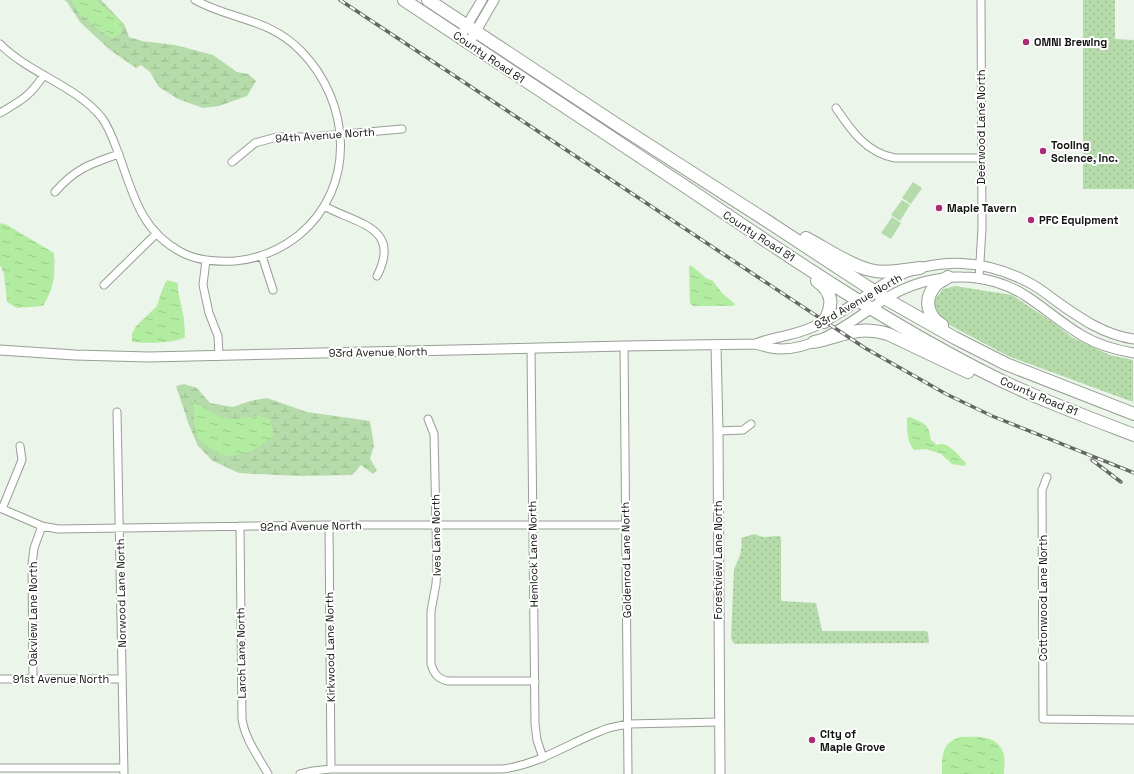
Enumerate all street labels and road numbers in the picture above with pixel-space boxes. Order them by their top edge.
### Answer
street label: County Road 81 [451,28,527,86]
street label: Deerwood Lane North [974,69,988,185]
street label: 94th Avenue North [275,125,375,145]
street label: County Road 81 [720,208,798,264]
street label: 93rd Avenue North [812,270,904,332]
street label: 93rd Avenue North [328,344,428,360]
street label: County Road 81 [998,373,1080,419]
street label: Ives Lane North [428,494,444,576]
street label: Hemlock Lane North [525,501,541,607]
street label: Forestview Lane North [711,501,725,620]
street label: Goldenrod Lane North [618,502,634,618]
street label: 92nd Avenue North [260,518,362,534]
street label: Cottonwood Lane North [1036,535,1050,661]
street label: Norwood Lane North [113,538,129,648]
street label: Oakview Lane North [26,562,40,666]
street label: Kirkwood Lane North [322,592,338,702]
street label: Larch Lane North [233,607,249,699]
street label: 91st Avenue North [13,672,109,686]

